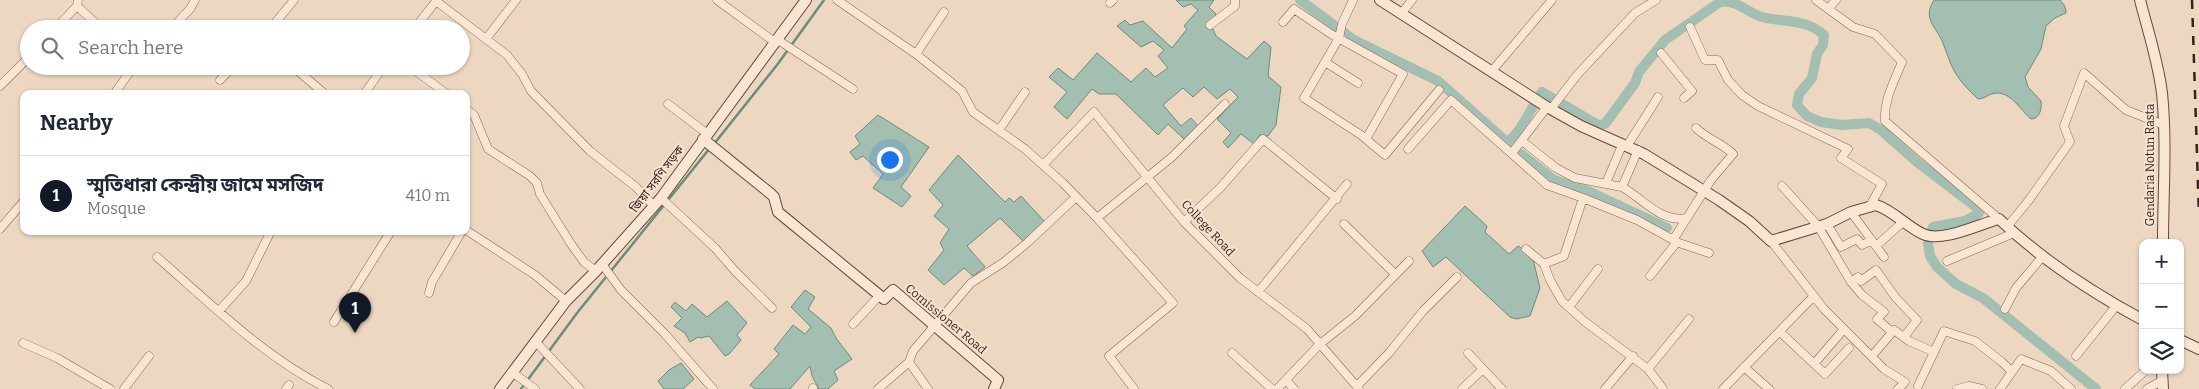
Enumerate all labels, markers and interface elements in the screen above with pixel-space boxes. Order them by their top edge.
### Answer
search box [20,20,470,75]
icon: search [38,34,66,62]
text: Search here [78,36,183,59]
street label: Gendaria Notun Rasta [2143,103,2157,226]
text: Nearby [40,110,113,136]
street label: জিয়া সরণি সড়ক [626,142,687,216]
your location [877,147,903,173]
text: স্মৃতিধারা কেন্দ্রীয় জামে মসজিদ [87,173,324,196]
text: 1 [53,186,59,205]
text: 410 m [405,186,450,205]
street label: College Road [1178,197,1238,259]
text: Mosque [87,199,146,218]
map controls [2139,239,2184,374]
button: + [2139,239,2184,284]
street label: Comissioner Road [903,281,989,357]
button: − [2139,284,2184,329]
pin: 1 [339,292,371,333]
button: layers [2139,329,2184,374]

